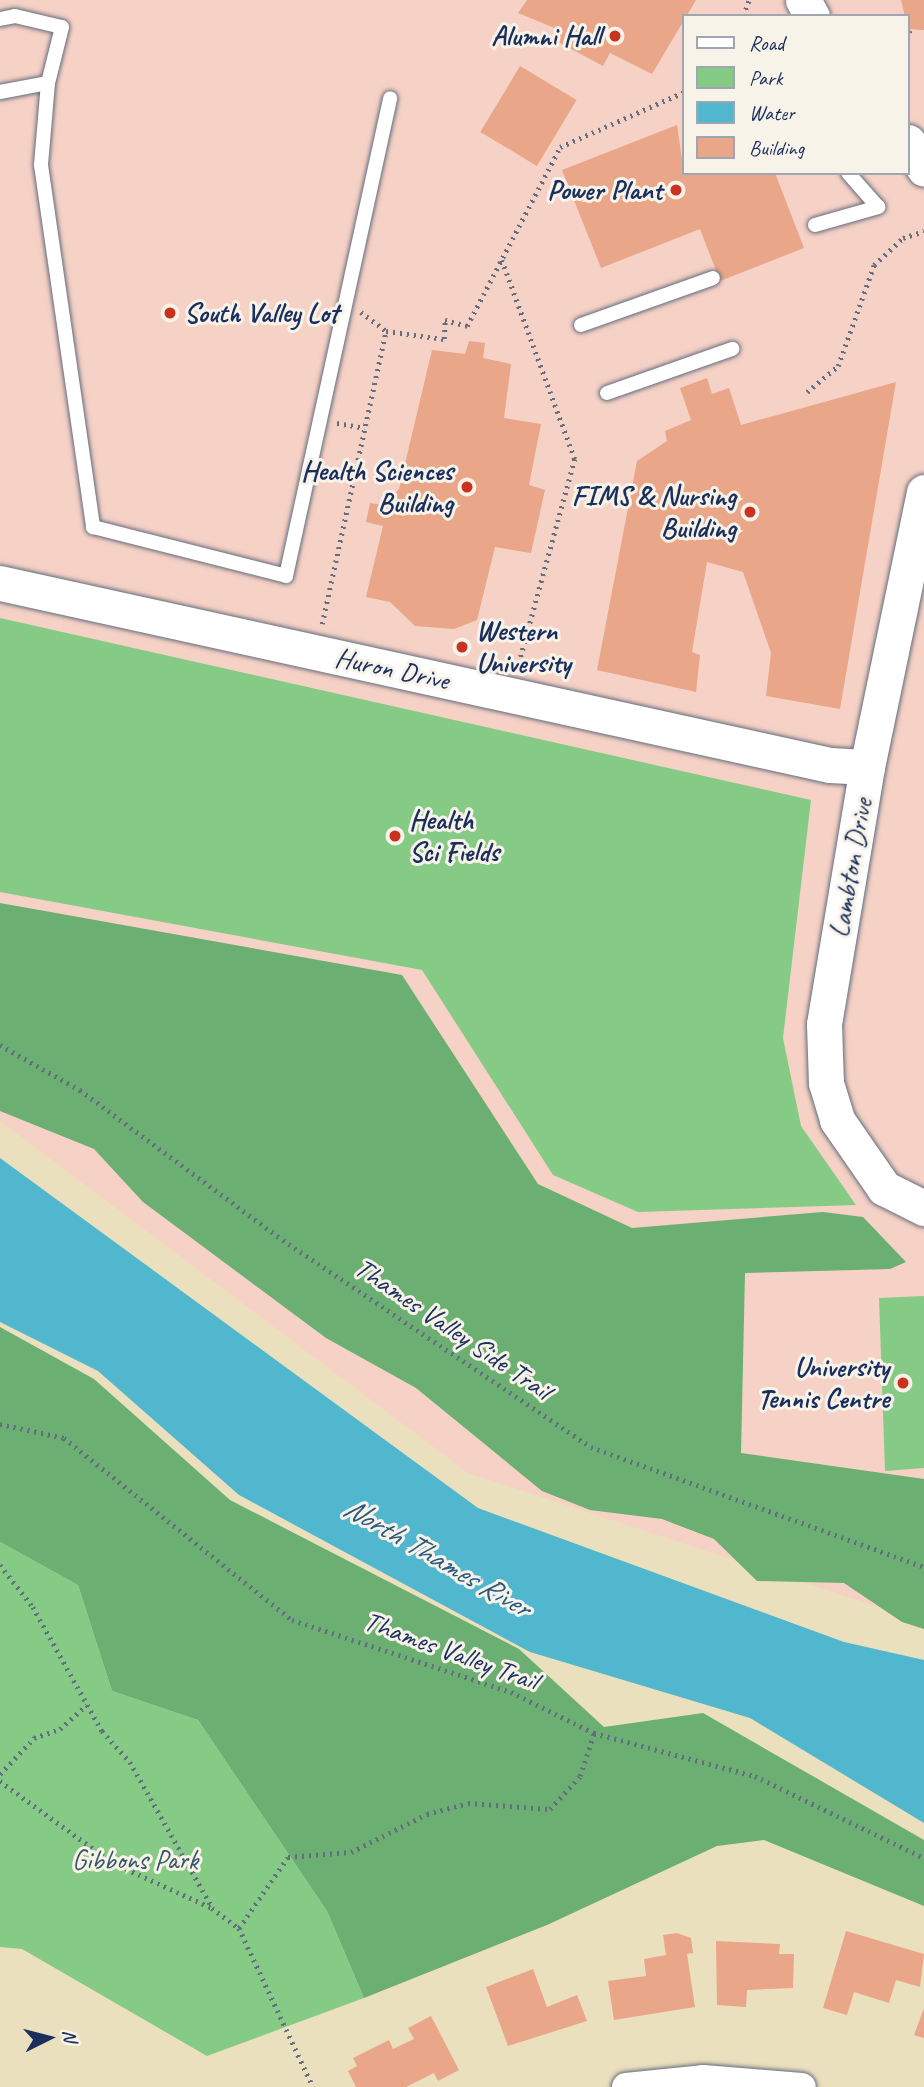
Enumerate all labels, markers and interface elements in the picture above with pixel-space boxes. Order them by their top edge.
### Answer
legend [682,14,910,175]
place label: Alumni Hall [491,19,601,53]
marker: Alumni Hall [607,28,623,44]
text: Road [749,30,784,56]
text: Park [749,65,782,91]
text: Water [749,100,795,126]
text: Building [749,135,804,161]
place label: Power Plant [546,173,662,207]
marker: Power Plant [668,182,684,198]
place label: South Valley Lot [184,296,339,330]
marker: South Valley Lot [162,305,178,321]
place label: Health Sciences Building [301,454,453,520]
marker: Health Sciences Building [459,479,475,495]
place label: FIMS & Nursing Building [572,479,736,545]
marker: FIMS & Nursing Building [742,504,758,520]
place label: Western University [476,614,571,680]
marker: Western University [454,639,470,655]
street label: Huron Drive [332,641,452,697]
street label: Lambton Drive [822,796,880,940]
place label: Health Sci Fields [409,803,499,869]
marker: Health Sci Fields [387,828,403,844]
street label: Thames Valley Side Trail [348,1251,558,1407]
place label: University Tennis Centre [757,1350,889,1416]
marker: University Tennis Centre [895,1375,911,1391]
water label: North Thames River [337,1489,537,1625]
street label: Thames Valley Trail [359,1604,543,1698]
park label: Gibbons Park [72,1843,198,1877]
north arrow [14,2003,84,2073]
text: N [57,2029,82,2043]

